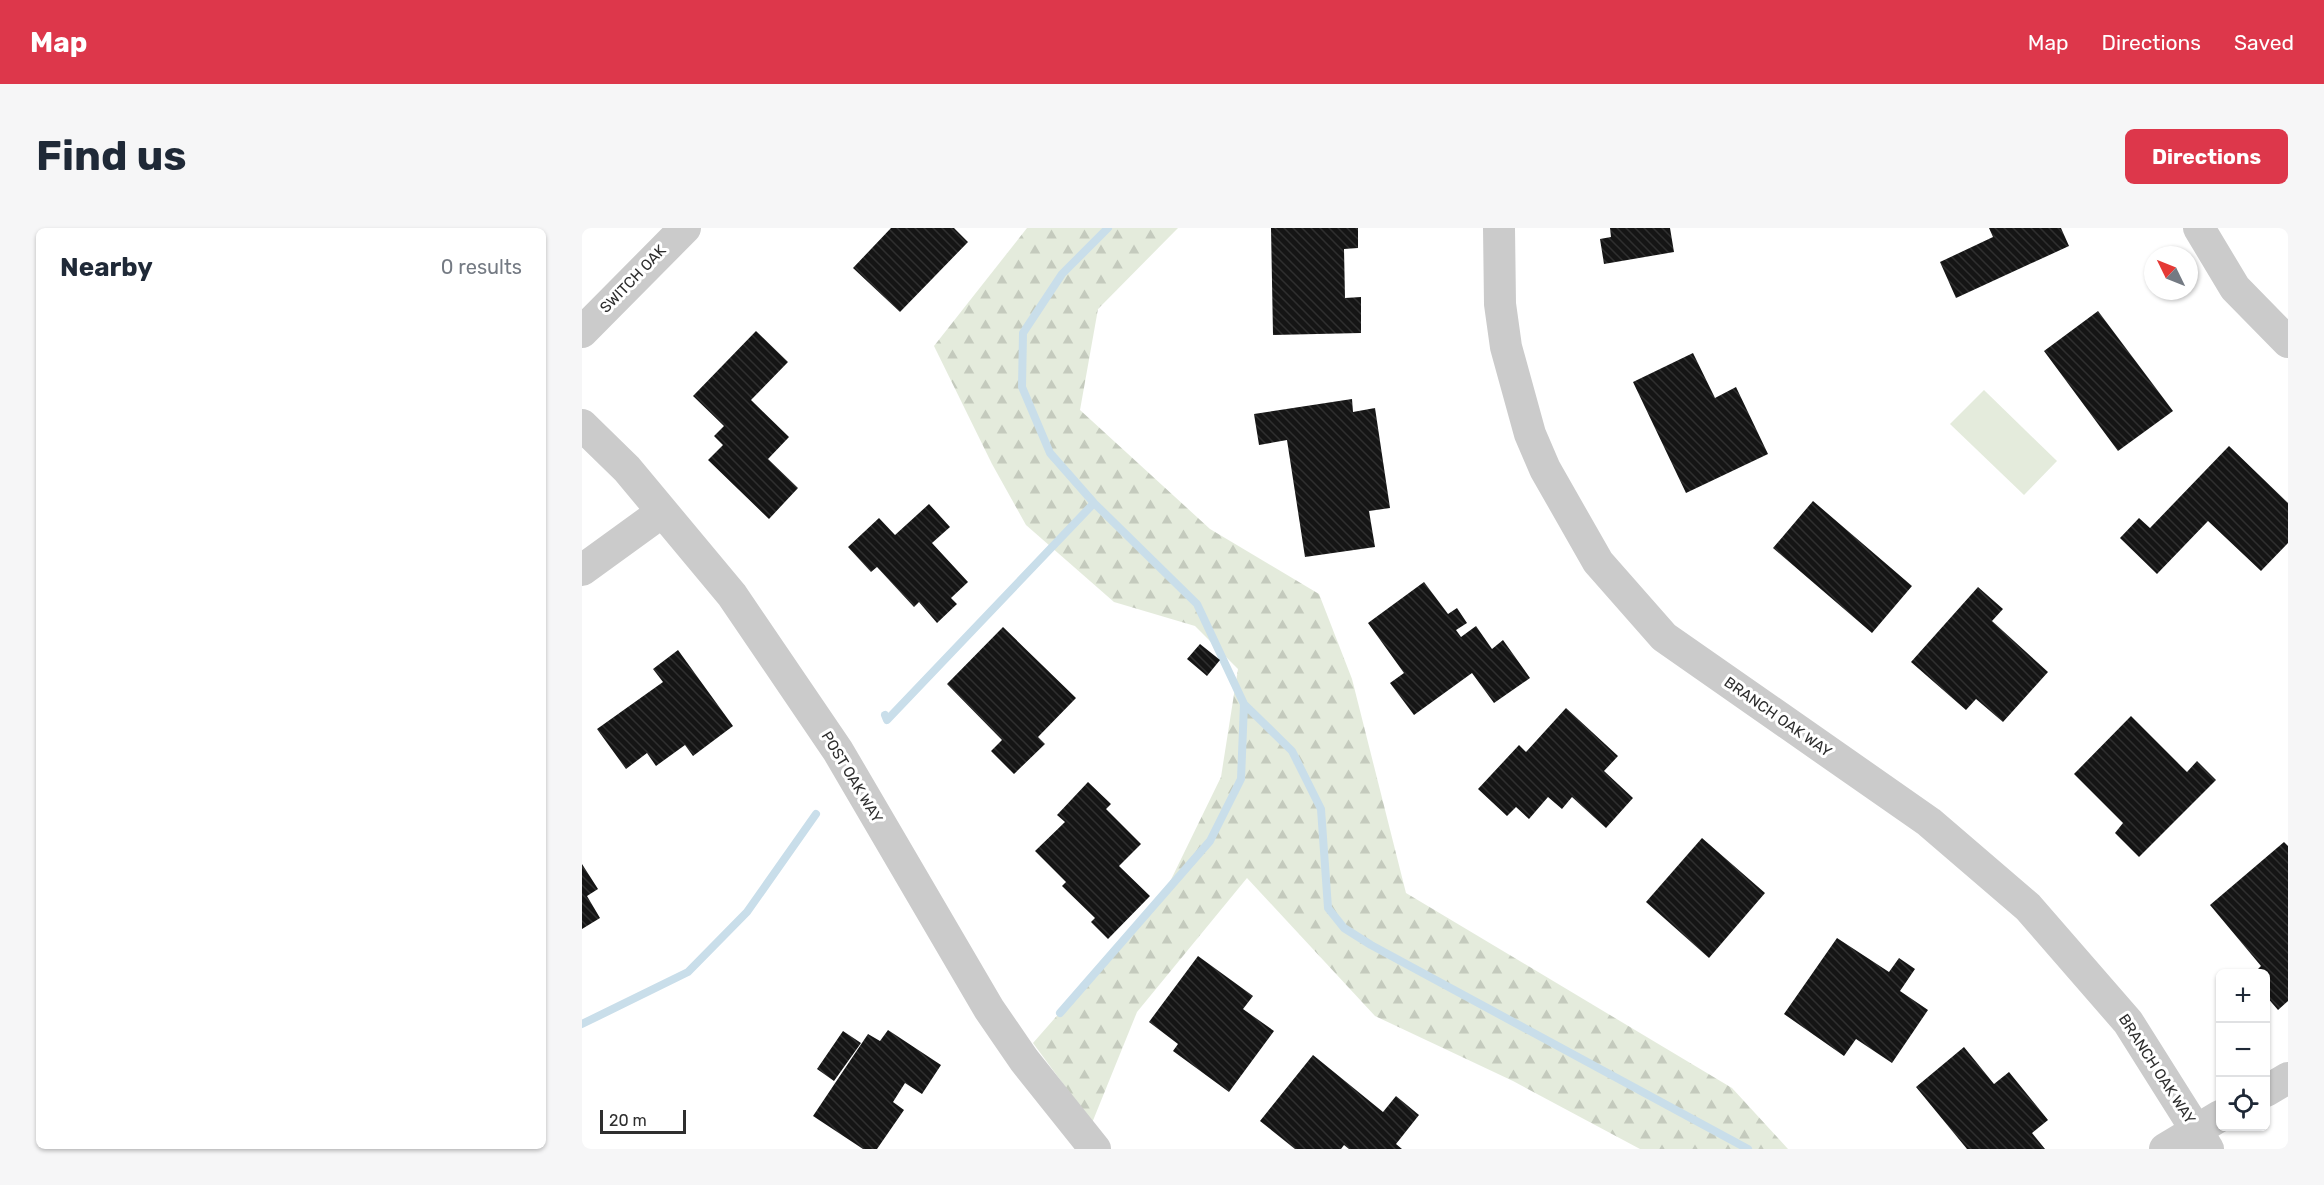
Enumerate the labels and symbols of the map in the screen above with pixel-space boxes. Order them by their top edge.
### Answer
street label: SWITCH OAK [596,241,670,317]
north arrow [2144,246,2198,300]
street label: BRANCH OAK WAY [1721,673,1836,761]
street label: POST OAK WAY [818,728,887,826]
street label: BRANCH OAK WAY [2115,1011,2199,1128]
scale bar [600,1107,686,1134]

